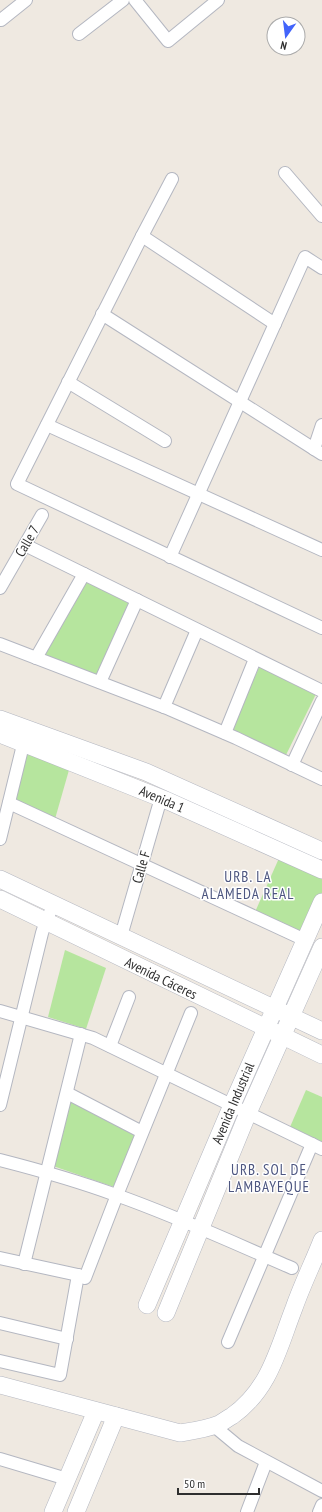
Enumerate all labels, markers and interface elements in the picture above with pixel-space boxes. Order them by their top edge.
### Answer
north arrow [266,16,306,56]
text: N [279,38,288,53]
street label: Calle 7 [11,522,43,560]
street label: Avenida 1 [137,781,187,817]
street label: Calle F [128,849,154,885]
district label: URB. LA ALAMEDA REAL [202,867,294,903]
street label: Avenida Cáceres [122,953,200,1003]
street label: Avenida Industrial [208,1059,259,1147]
district label: URB. SOL DE LAMBAYEQUE [228,1160,310,1196]
scale bar [178,1470,259,1496]
text: 50 m [184,1476,205,1491]

